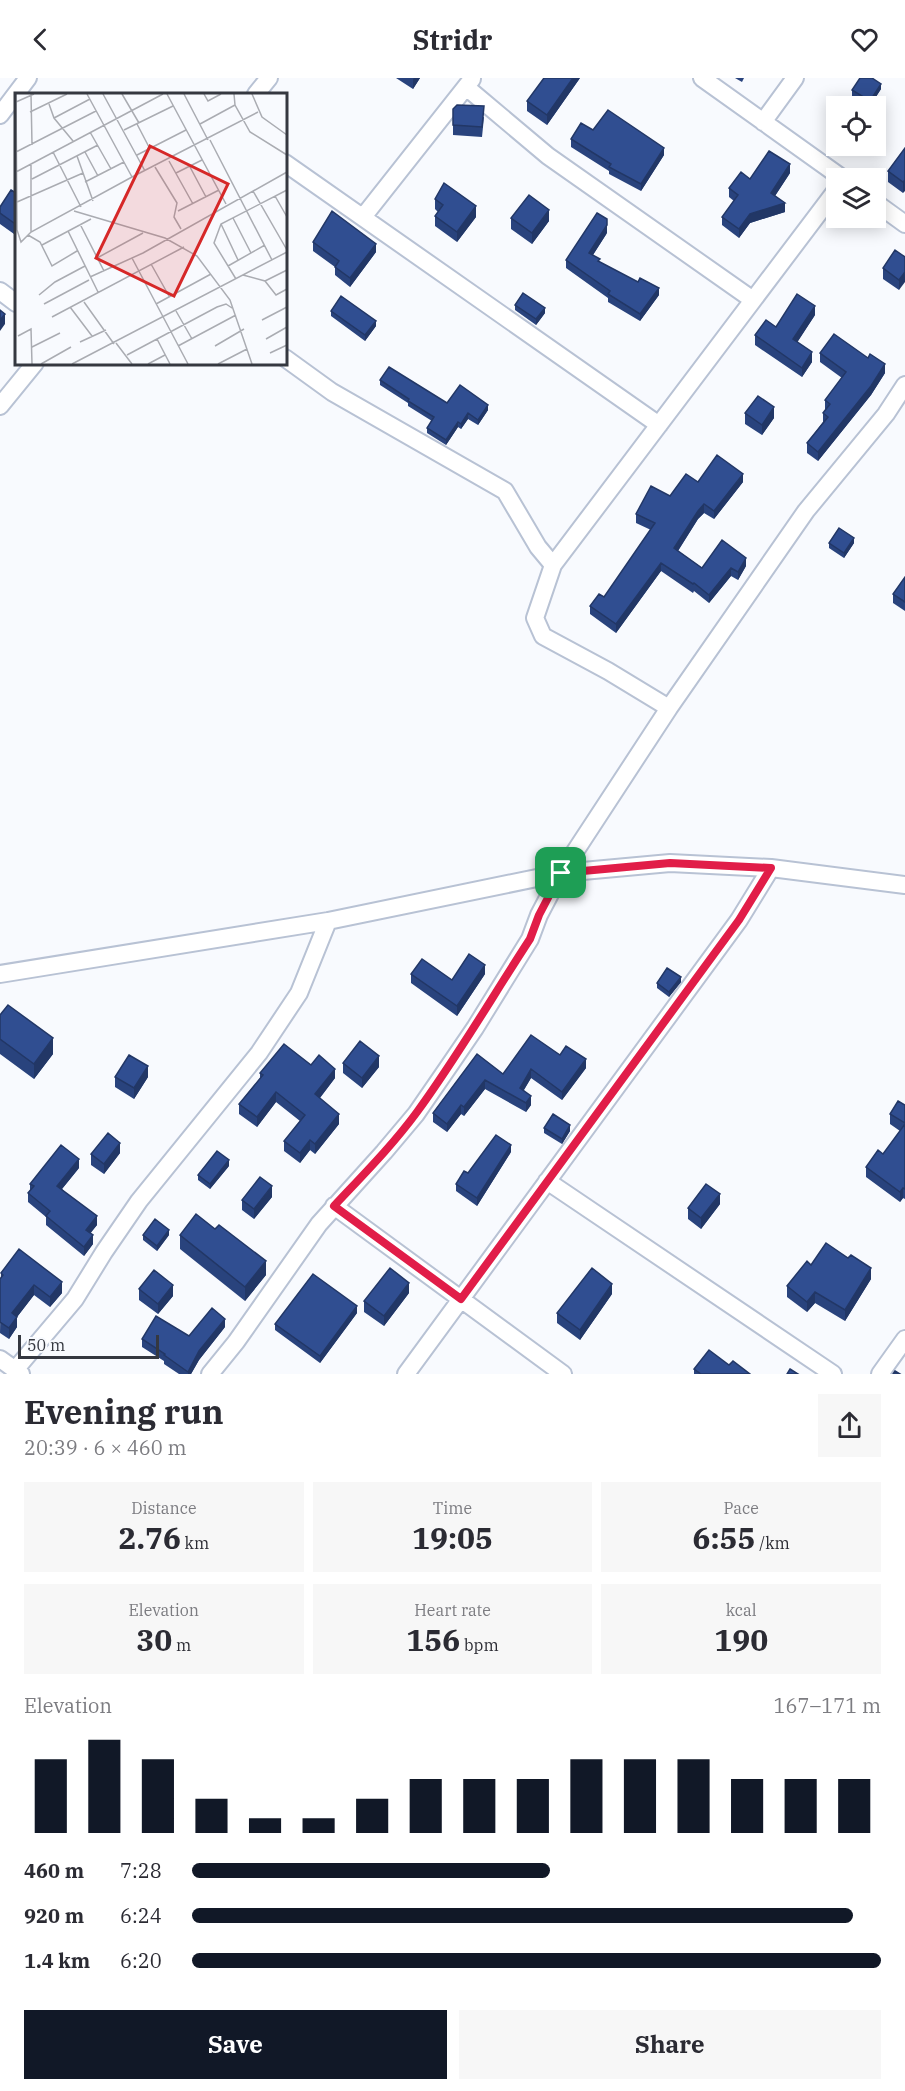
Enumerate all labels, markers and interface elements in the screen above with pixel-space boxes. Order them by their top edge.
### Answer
text: Stridr [413,22,492,57]
icon: back [24,23,57,56]
icon: heart [848,23,881,56]
inset map [15,93,286,364]
map controls [826,96,886,228]
button: locate [826,96,886,156]
button: layers [826,168,886,228]
pin [535,847,586,898]
icon: arrive [544,856,577,889]
scale bar [18,1332,159,1360]
text: 50 m [27,1335,65,1355]
text: Evening run [24,1390,224,1433]
button: share [818,1394,881,1457]
text: 20:39 · 6 × 460 m [24,1434,187,1461]
text: Distance [131,1498,196,1518]
text: Time [433,1498,472,1518]
text: Pace [724,1498,759,1518]
text: 2.76 [118,1518,181,1557]
text: 19:05 [412,1518,493,1557]
text: 6:55 [693,1518,756,1557]
text: km [181,1533,209,1553]
text: /km [756,1533,790,1553]
text: Elevation [129,1600,199,1620]
text: Heart rate [414,1600,491,1620]
text: kcal [726,1600,757,1620]
text: 30 [136,1620,172,1659]
text: 156 [406,1620,460,1659]
text: 190 [714,1620,768,1659]
text: m [172,1635,191,1655]
text: bpm [460,1635,499,1655]
text: Elevation [24,1692,112,1719]
text: 167–171 m [774,1692,881,1719]
text: 460 m [24,1857,84,1884]
text: 7:28 [120,1857,162,1884]
text: 920 m [24,1902,84,1929]
text: 6:24 [120,1902,162,1929]
text: 1.4 km [24,1947,90,1974]
text: 6:20 [120,1947,162,1974]
button: Save [24,2010,447,2079]
button: Share [459,2010,881,2079]

